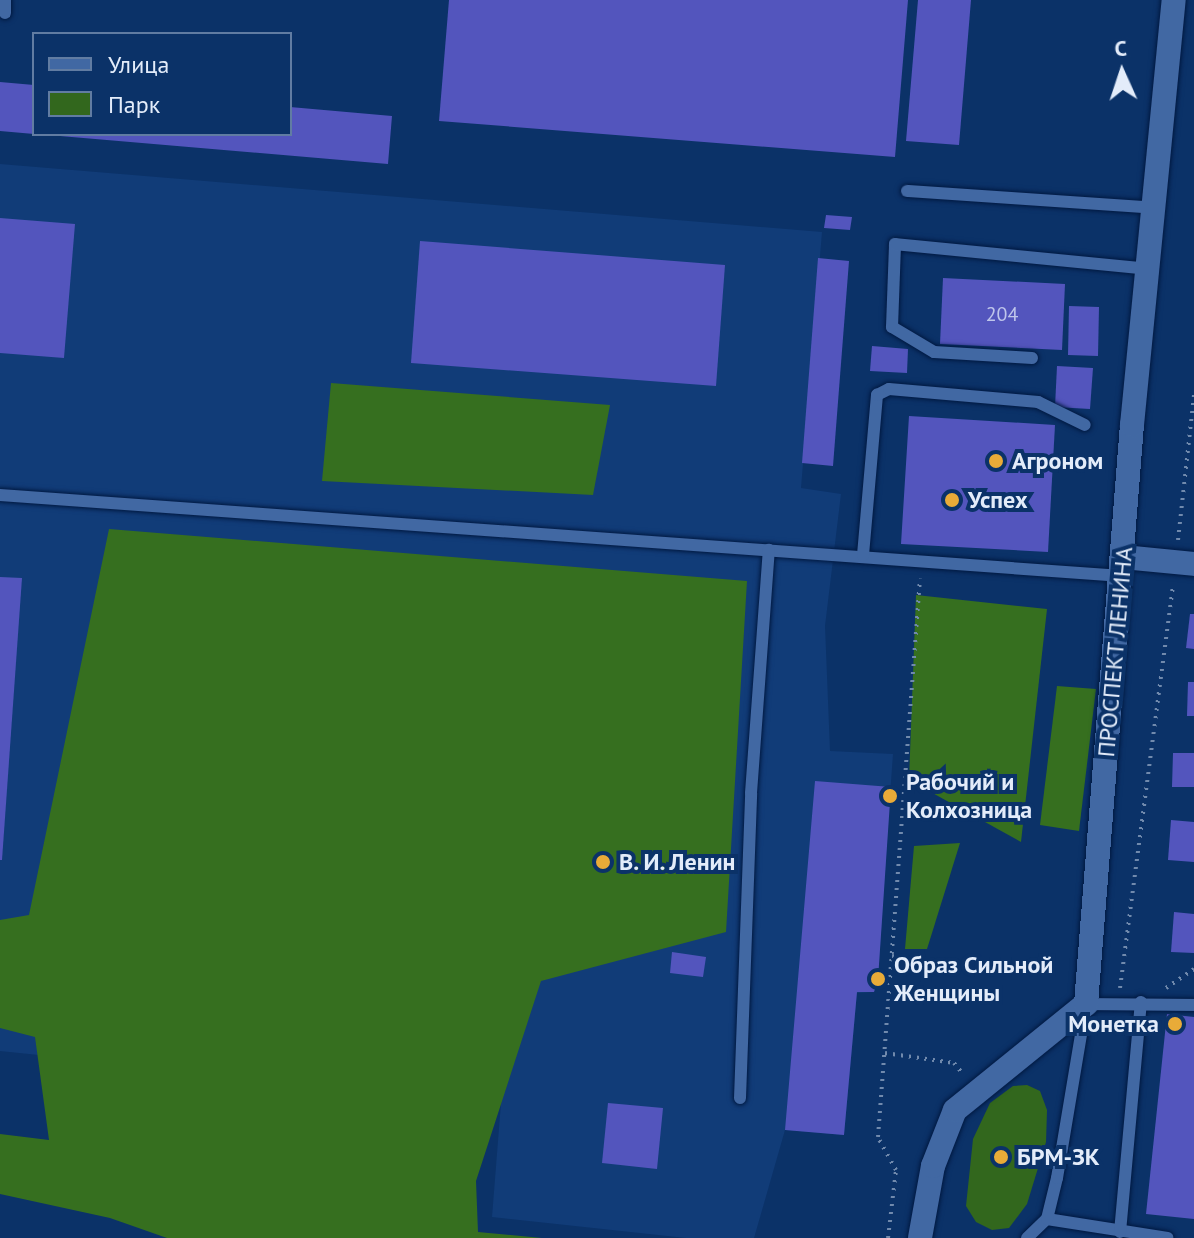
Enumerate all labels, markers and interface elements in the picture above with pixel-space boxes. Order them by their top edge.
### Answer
legend [32,32,292,136]
north arrow [1082,32,1162,112]
text: С [1114,34,1128,62]
text: Улица [108,49,169,80]
text: Парк [108,89,160,120]
house number: 204 [986,302,1018,326]
place label: Агроном [1012,447,1103,475]
marker: Агроном [987,452,1005,470]
place label: Успех [968,486,1028,514]
marker: Успех [943,491,961,509]
street label: ПРОСПЕКТ ЛЕНИНА [1091,545,1139,759]
place label: Рабочий и Колхозница [906,768,1032,824]
marker: Рабочий и Колхозница [881,787,899,805]
place label: В. И. Ленин [619,848,739,876]
marker: В. И. Ленин [594,853,612,871]
place label: Образ Сильной Женщины [894,951,1054,1007]
marker: Образ Сильной Женщины [869,970,887,988]
place label: Монетка [1068,1010,1159,1038]
marker: Монетка [1166,1015,1184,1033]
place label: БРМ-ЗК [1017,1143,1100,1171]
marker: БРМ-ЗК [992,1148,1010,1166]

